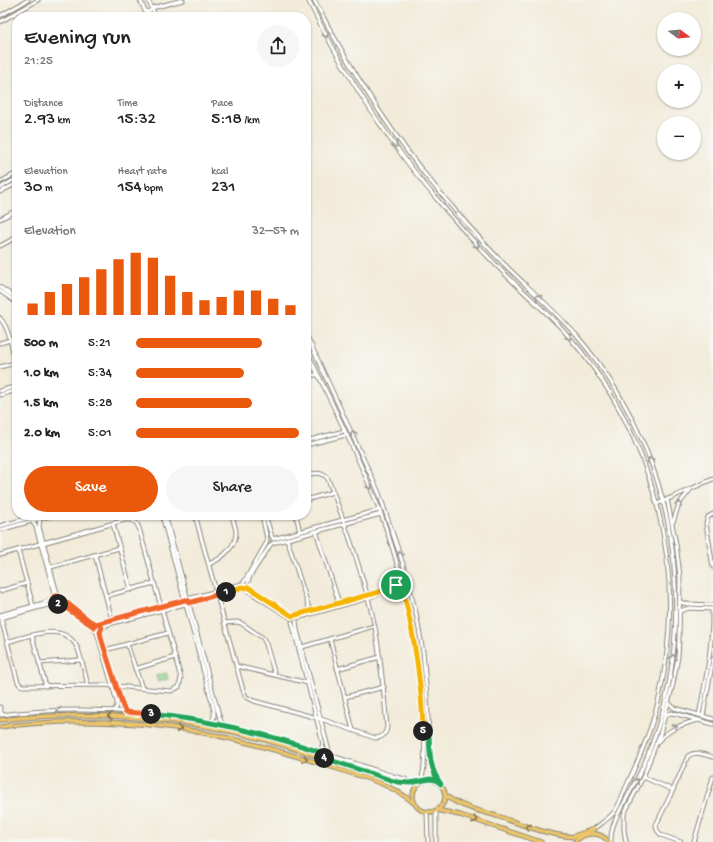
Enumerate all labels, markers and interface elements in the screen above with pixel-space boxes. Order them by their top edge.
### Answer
north arrow [657,12,701,56]
map controls [657,12,701,160]
button: share [257,25,299,67]
text: Evening run [24,26,131,52]
one-way arrow [321,30,328,38]
text: 21:25 [24,54,53,69]
button: + [657,64,701,108]
text: Distance [24,98,63,110]
text: Time [118,98,138,110]
text: Pace [211,98,233,110]
text: 2.93 [24,110,55,130]
text: 15:32 [118,110,156,130]
text: 5:18 [211,110,242,130]
text: km [55,115,70,127]
text: /km [242,115,260,127]
button: − [657,116,701,160]
one-way arrow [390,140,397,147]
text: Elevation [24,166,68,178]
text: Heart rate [118,166,167,178]
text: kcal [211,166,229,178]
text: 30 [24,178,42,198]
text: 154 [118,178,142,198]
text: 231 [211,178,235,198]
text: m [42,183,53,195]
text: bpm [142,183,163,195]
text: Elevation [24,224,76,239]
text: 32–57 m [252,224,299,239]
one-way arrow [473,240,480,248]
one-way arrow [535,294,543,302]
one-way arrow [564,333,571,340]
text: 500 m [24,336,58,351]
text: 5:21 [88,336,111,351]
text: 1.0 km [24,366,59,381]
text: 5:34 [88,366,112,381]
text: 1.5 km [24,396,58,411]
text: 5:28 [88,396,112,411]
text: 2.0 km [24,426,60,441]
text: 5:01 [88,426,112,441]
one-way arrow [350,430,358,438]
one-way arrow [647,457,655,464]
button: Save [24,466,158,512]
button: Share [166,466,299,512]
one-way arrow [365,483,373,490]
one-way arrow [675,501,682,508]
one-way arrow [396,551,405,558]
pin [379,568,413,602]
icon: arrive [385,574,407,596]
pin: 1 [216,582,236,602]
text: 1 [224,586,228,598]
pin: 2 [48,594,68,614]
text: 2 [55,598,61,610]
one-way arrow [668,654,677,660]
pin: 3 [141,704,161,724]
one-way arrow [56,707,62,715]
text: 3 [148,708,154,720]
one-way arrow [107,712,113,720]
pin: 5 [413,721,433,741]
one-way arrow [175,724,182,733]
text: 5 [420,725,426,737]
one-way arrow [671,725,678,732]
pin: 4 [314,748,334,768]
text: 4 [321,752,327,764]
one-way arrow [301,754,308,763]
one-way arrow [631,778,639,785]
one-way arrow [471,815,478,824]
one-way arrow [525,823,532,832]

